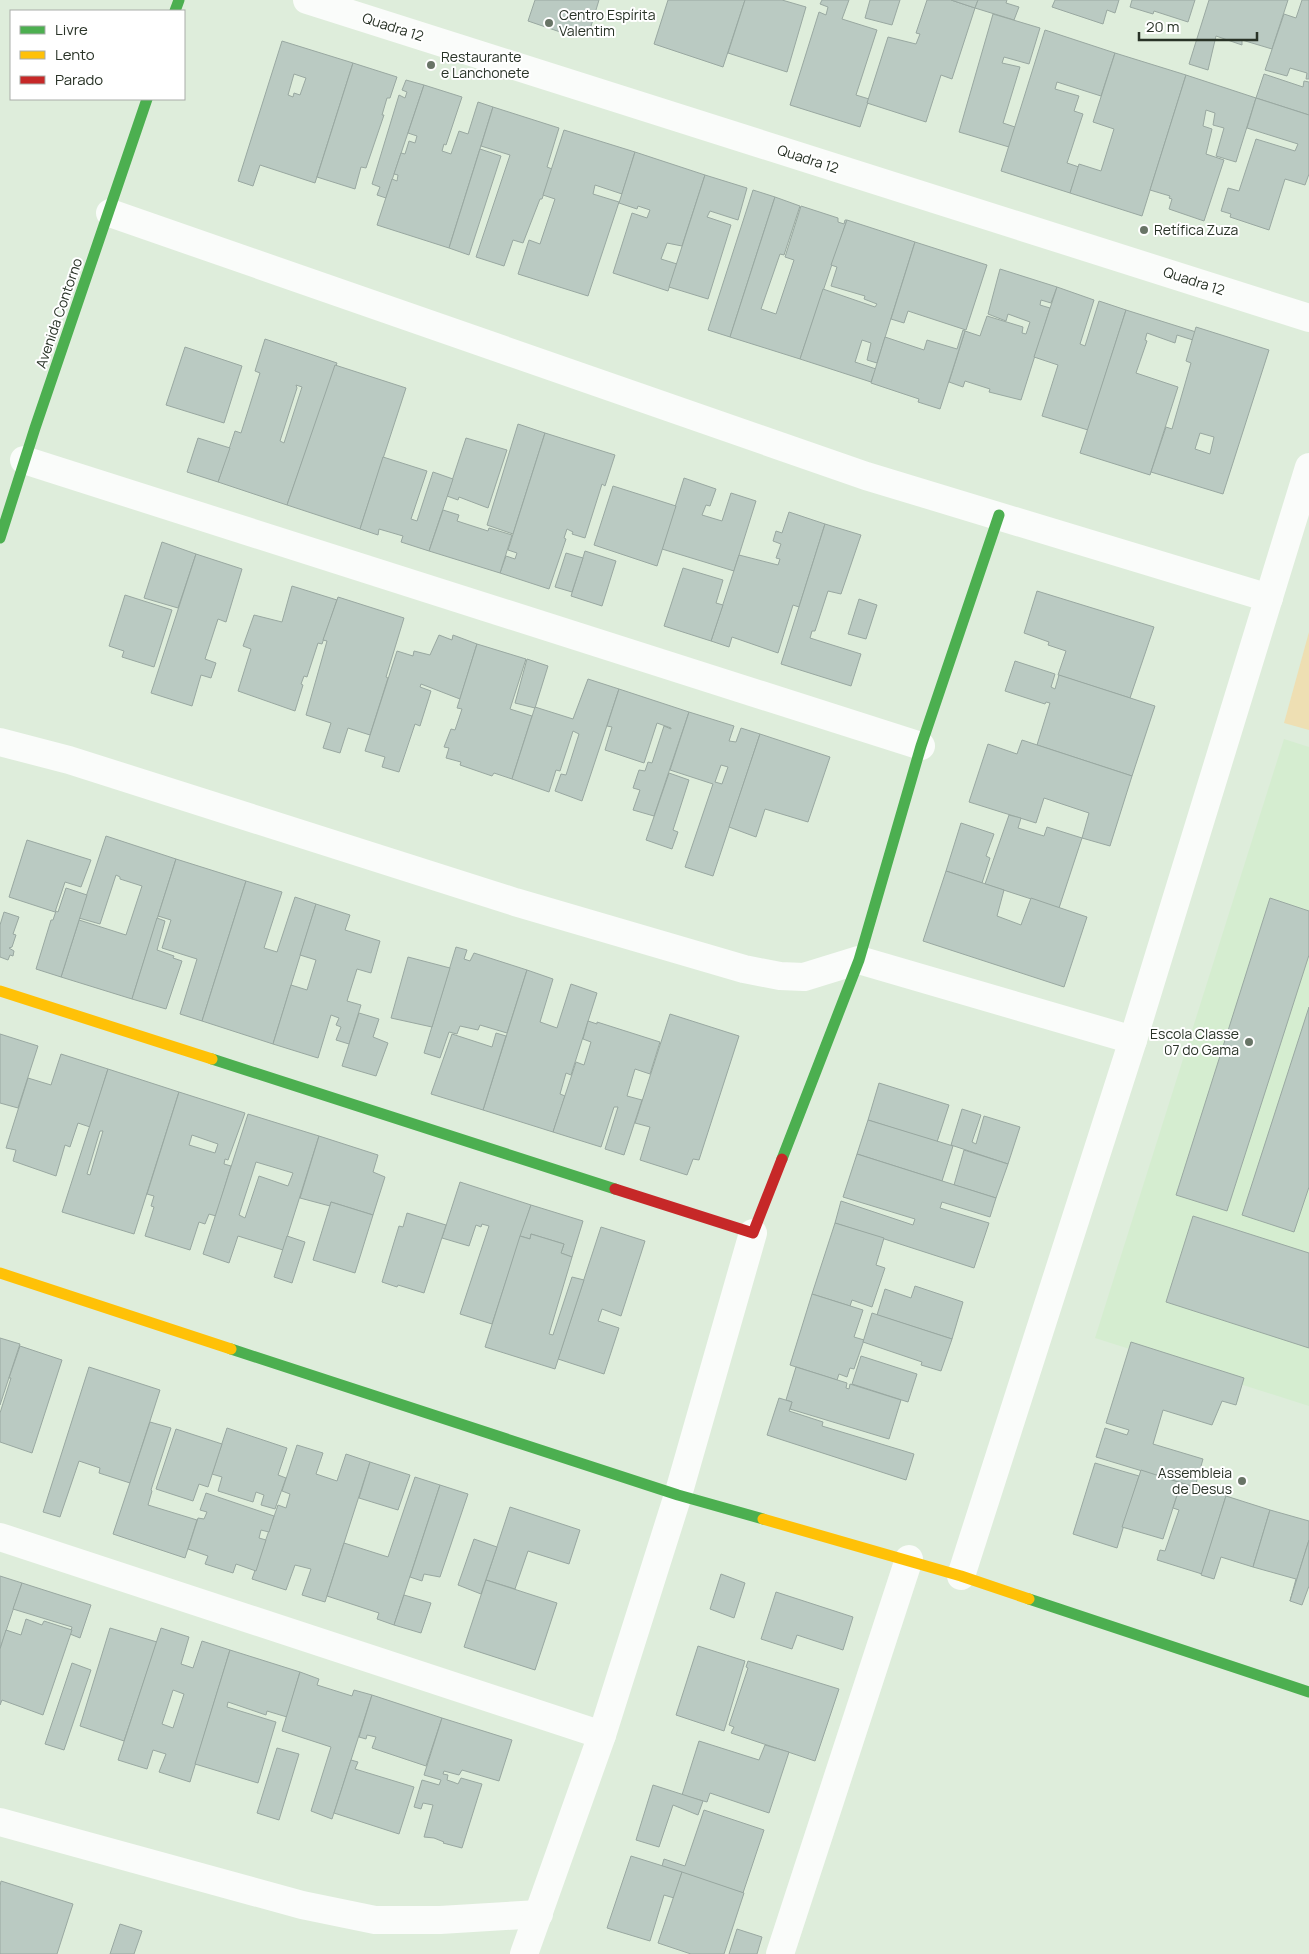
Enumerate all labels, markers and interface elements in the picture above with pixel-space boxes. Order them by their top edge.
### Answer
place label: Centro Espírita Valentim [559,5,656,40]
street label: Quadra 12 [360,8,426,45]
legend [10,10,185,100]
scale bar [1139,10,1256,42]
text: 20 m [1146,16,1179,37]
marker: Centro Espírita Valentim [543,17,555,29]
text: Livre [55,19,88,40]
text: Lento [55,44,95,65]
place label: Restaurante e Lanchonete [441,47,529,82]
marker: Restaurante e Lanchonete [425,59,437,71]
text: Parado [55,69,103,90]
street label: Quadra 12 [775,140,841,177]
place label: Retífica Zuza [1154,220,1238,239]
marker: Retífica Zuza [1138,224,1150,236]
street label: Avenida Contorno [31,255,86,370]
street label: Quadra 12 [1161,262,1227,299]
place label: Escola Classe 07 do Gama [1150,1024,1239,1059]
marker: Escola Classe 07 do Gama [1243,1036,1255,1048]
place label: Assembleia de Desus [1158,1463,1232,1498]
marker: Assembleia de Desus [1236,1475,1248,1487]

